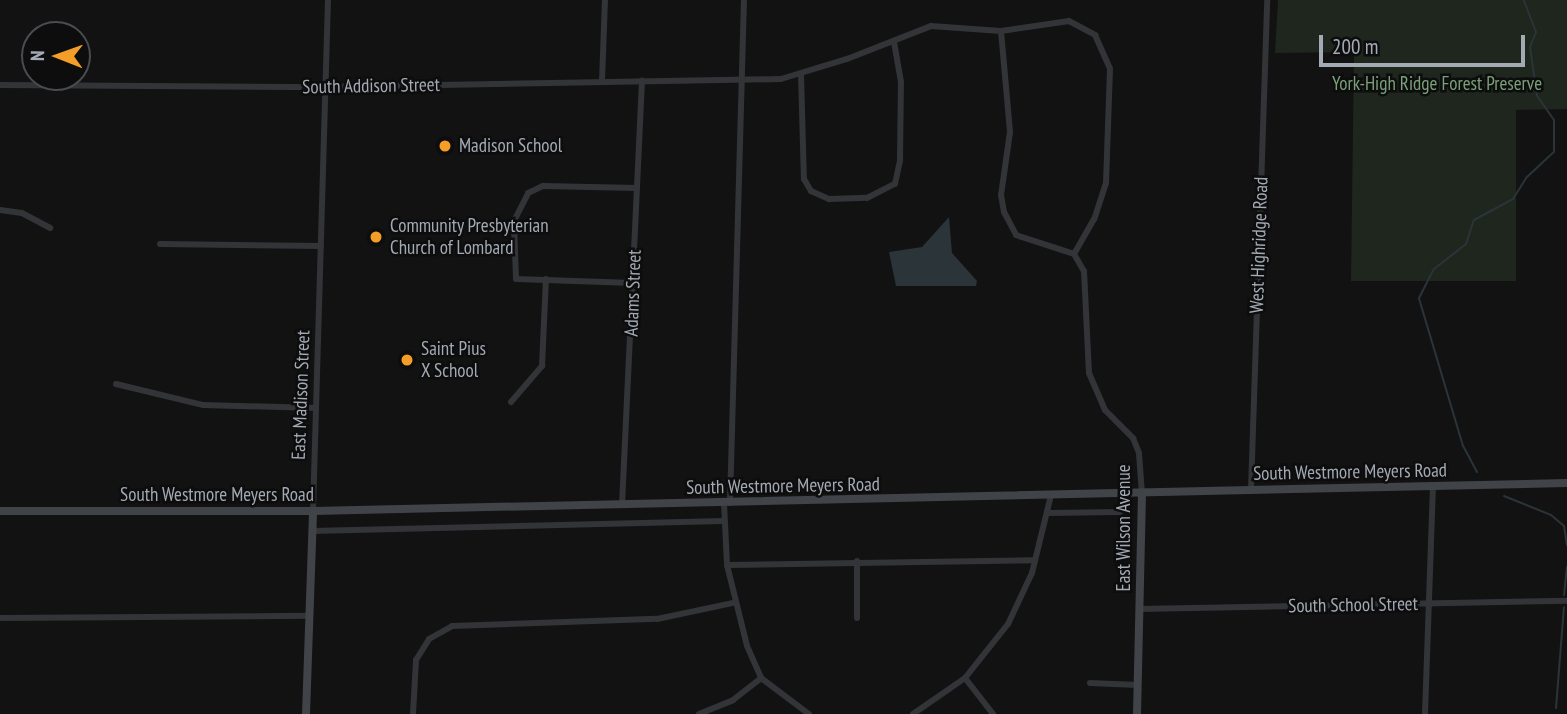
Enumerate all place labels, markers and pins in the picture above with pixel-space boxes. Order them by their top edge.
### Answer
place label: Madison School [459,135,562,157]
marker: Madison School [437,138,453,154]
place label: Community Presbyterian Church of Lombard [390,215,549,259]
marker: Community Presbyterian Church of Lombard [368,229,384,245]
place label: Saint Pius X School [421,338,486,382]
marker: Saint Pius X School [399,352,415,368]

